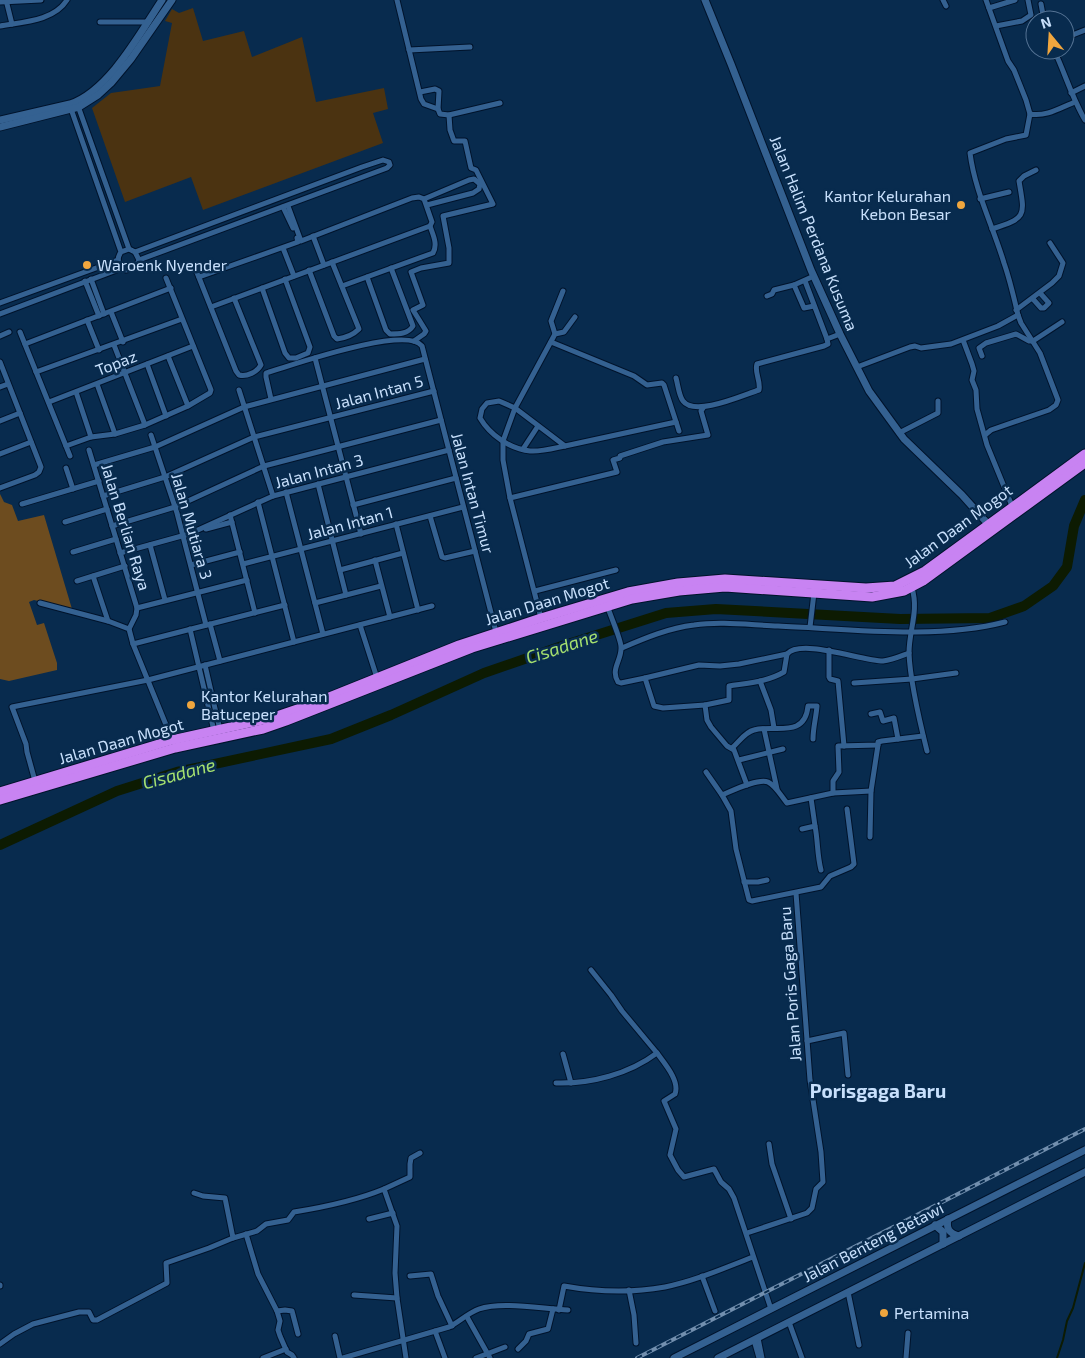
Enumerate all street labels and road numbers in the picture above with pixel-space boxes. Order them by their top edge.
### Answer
street label: Jalan Halim Perdana Kusuma [767,132,862,333]
street label: Topaz [92,346,139,379]
street label: Jalan Intan 5 [333,371,425,412]
street label: Jalan Intan Timur [448,430,499,556]
street label: Jalan Intan 3 [273,450,365,491]
street label: Jalan Berlian Raya [98,461,155,593]
street label: Jalan Mutiara 3 [168,470,217,581]
street label: Jalan Daan Mogot [900,480,1015,571]
street label: Jalan Intan 1 [305,502,395,543]
street label: Jalan Daan Mogot [482,573,611,628]
street label: Jalan Daan Mogot [56,714,185,767]
street label: Jalan Poris Gaga Baru [775,906,804,1062]
street label: Jalan Benteng Betawi [799,1198,946,1285]

